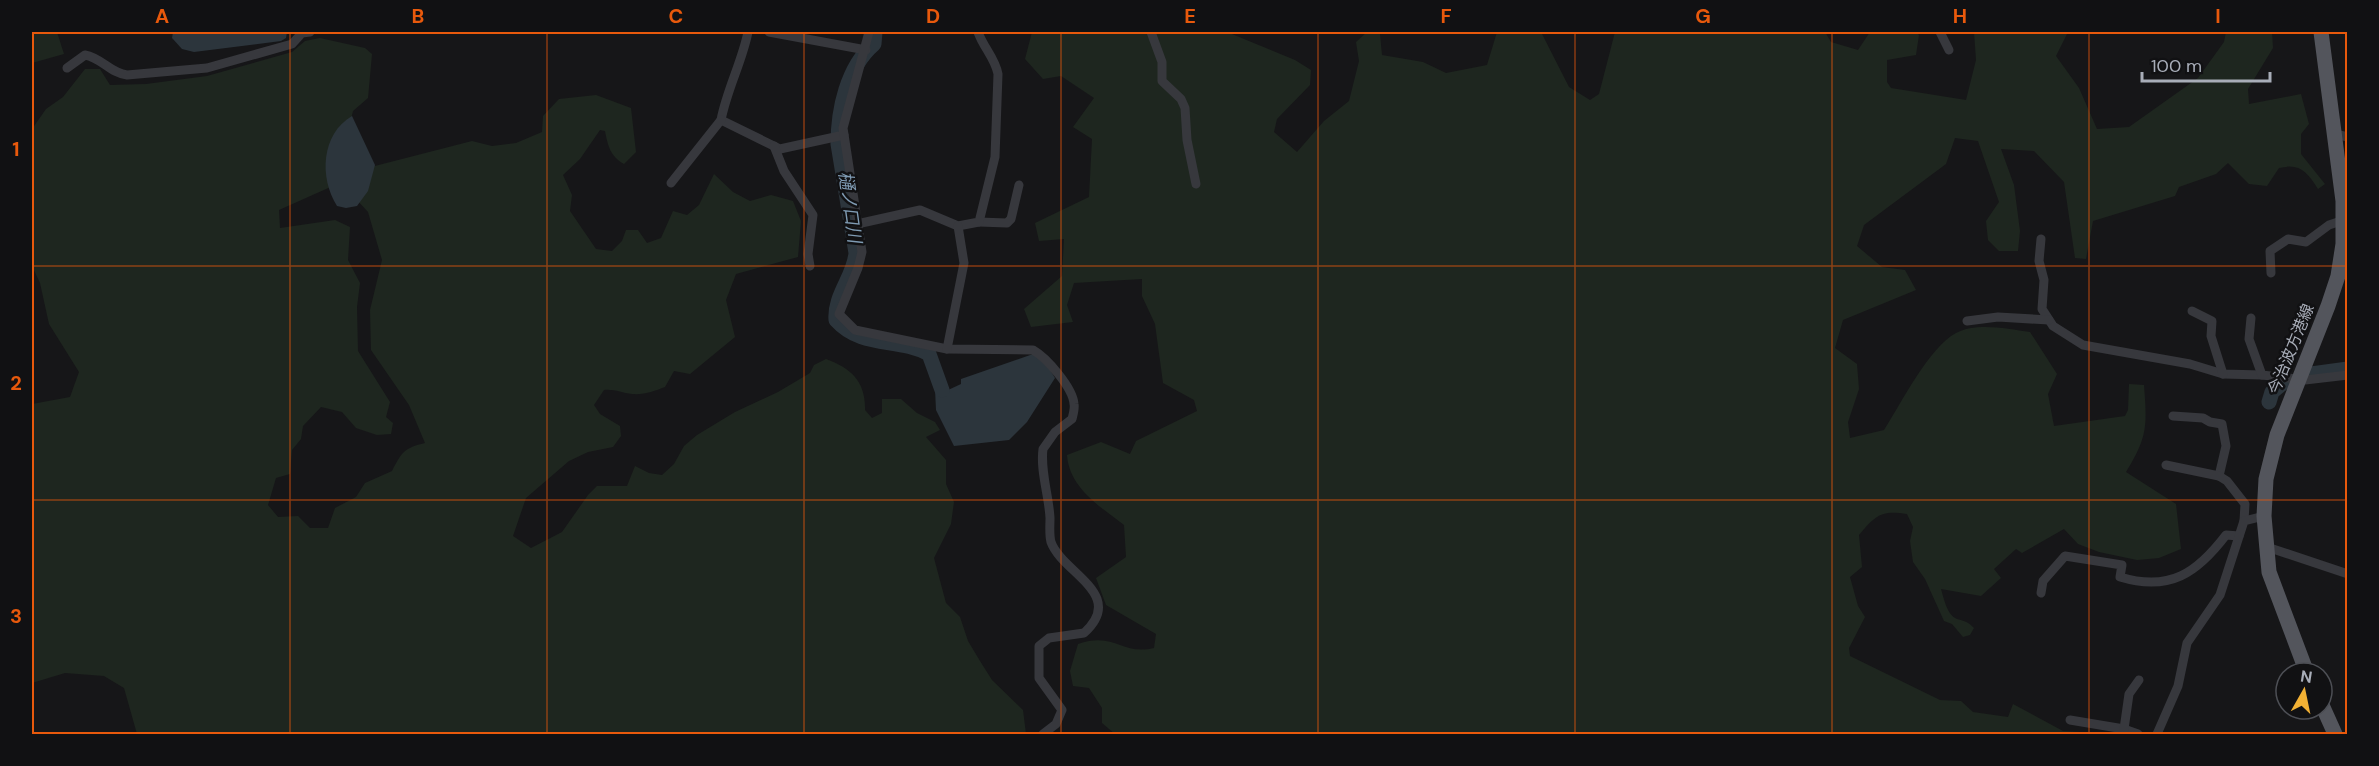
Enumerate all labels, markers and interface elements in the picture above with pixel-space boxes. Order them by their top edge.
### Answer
text: A [155,3,169,29]
text: B [412,3,424,29]
text: C [669,3,683,29]
text: D [926,3,940,29]
text: E [1184,3,1196,29]
text: F [1440,3,1452,29]
text: G [1695,3,1711,29]
text: H [1953,3,1967,29]
text: I [2215,3,2221,29]
scale bar [2142,45,2270,83]
text: 100 m [2151,54,2202,78]
text: 1 [12,136,20,162]
water label: 樋ノ口川 [833,170,867,246]
street label: 今治波方港線 [2263,301,2319,397]
text: 2 [10,370,22,396]
text: 3 [10,603,22,629]
north arrow [2274,661,2334,721]
text: N [2299,665,2314,688]

